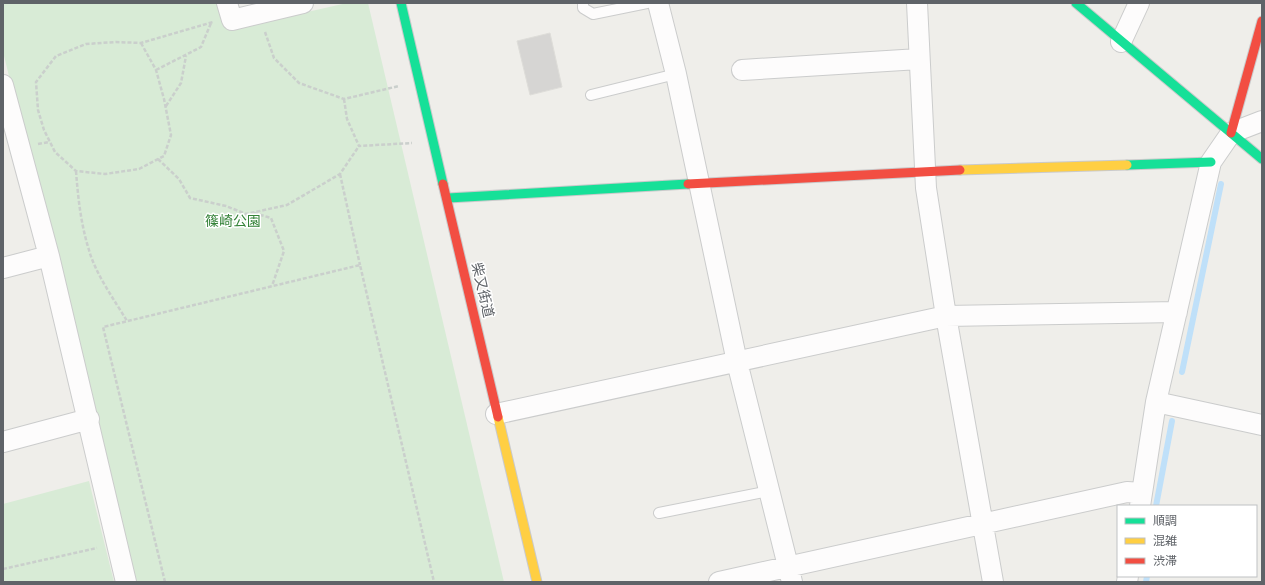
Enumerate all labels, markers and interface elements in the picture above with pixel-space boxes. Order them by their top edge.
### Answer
park label: 篠崎公園 [205,213,261,229]
street label: 柴又街道 [469,261,497,319]
legend [1117,505,1257,577]
text: 順調 [1153,514,1177,528]
text: 混雑 [1153,534,1177,548]
text: 渋滞 [1153,554,1177,568]

